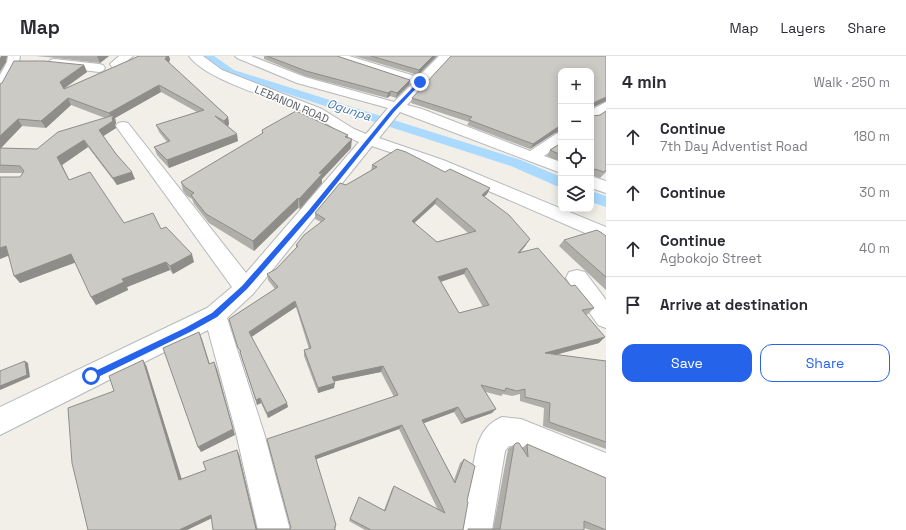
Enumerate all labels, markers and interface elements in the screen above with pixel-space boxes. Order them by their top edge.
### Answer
text: Map [20,15,60,40]
text: Map [729,19,759,37]
text: Layers [781,19,825,37]
text: Share [847,19,886,37]
map controls [558,68,594,212]
button: + [558,68,594,104]
text: 4 min [622,71,667,93]
route end [411,73,429,91]
text: Walk · 250 m [814,74,890,91]
street label: LEBANON ROAD [253,82,331,126]
water label: Ogunpa [325,95,373,125]
button: − [558,104,594,140]
text: Continue [660,119,726,138]
icon: ahead [622,126,644,148]
text: 180 m [854,128,890,145]
text: 7th Day Adventist Road [660,138,808,155]
button: locate [558,140,594,176]
button: layers [558,176,594,212]
icon: ahead [622,182,644,204]
text: Continue [660,183,726,202]
text: 30 m [859,184,890,201]
text: Continue [660,231,726,250]
icon: ahead [622,238,644,260]
text: 40 m [859,240,890,257]
text: Agbokojo Street [660,250,762,267]
icon: arrive [622,294,644,316]
text: Arrive at destination [660,295,808,314]
button: Save [622,344,752,382]
button: Share [760,344,890,382]
route start [82,367,100,385]

